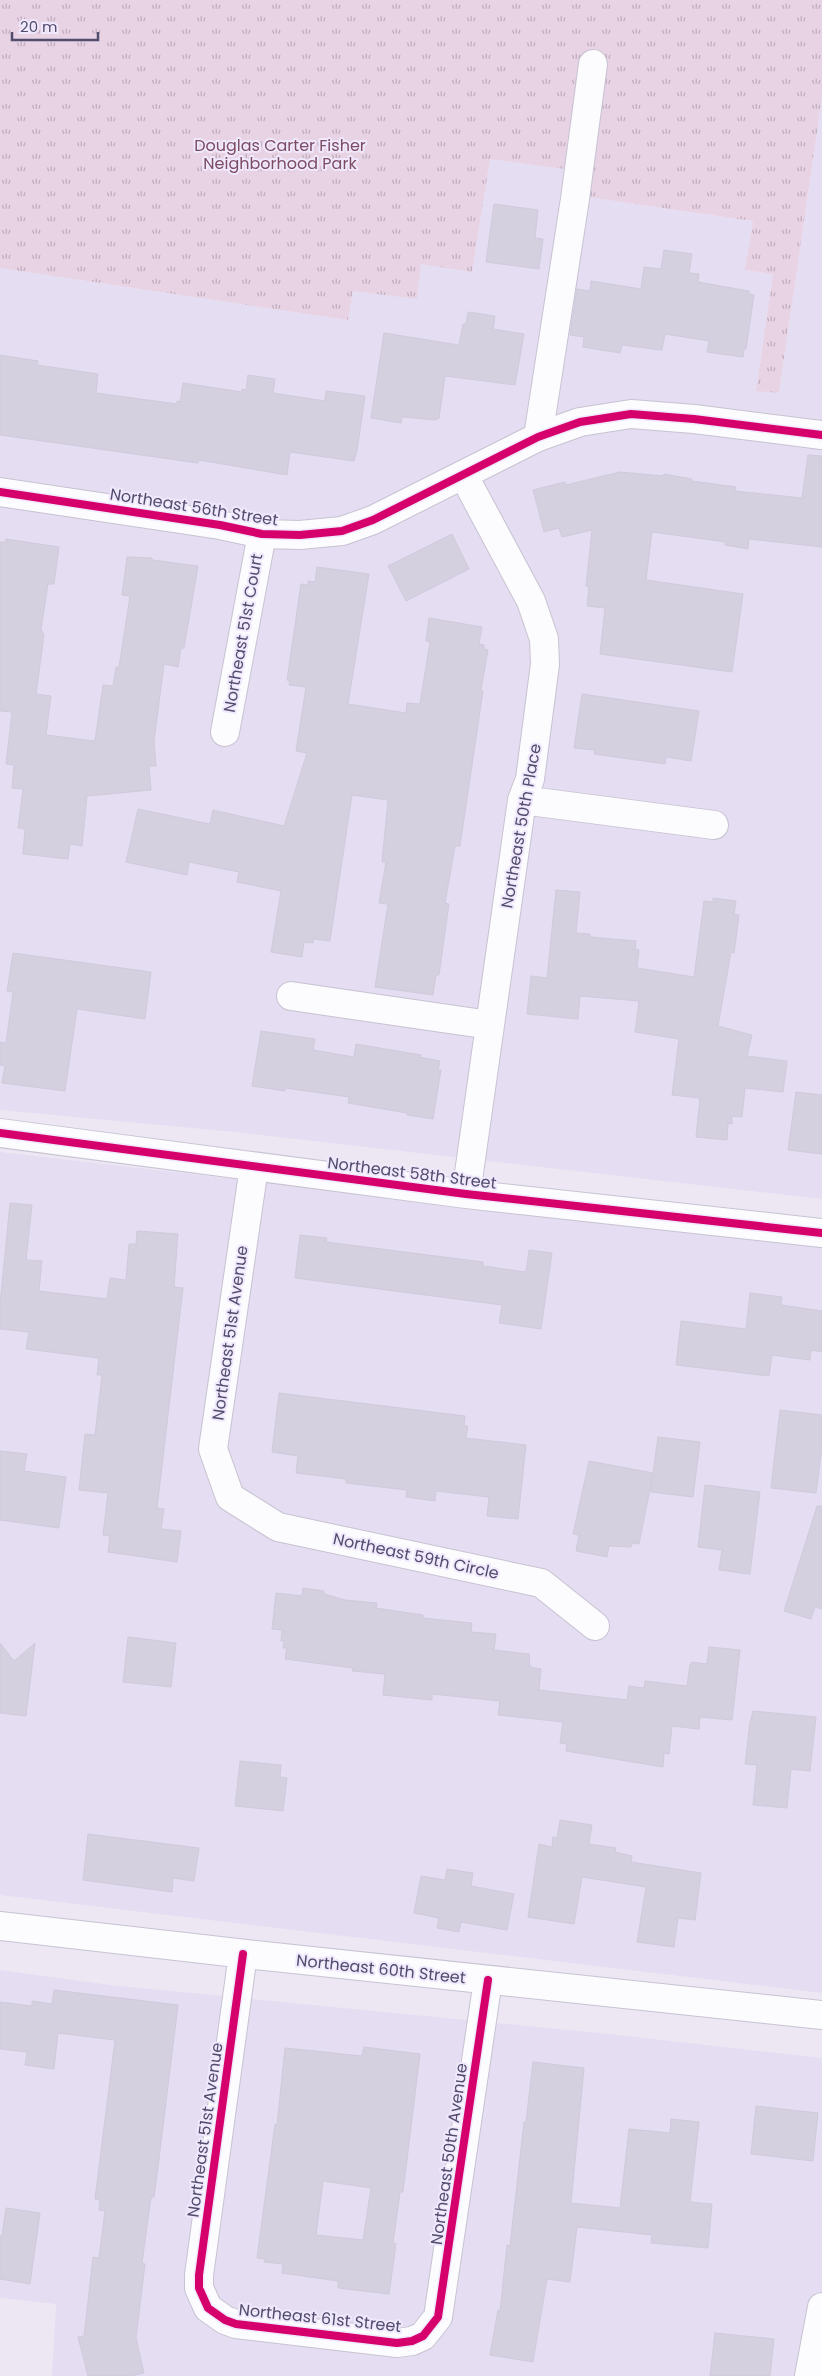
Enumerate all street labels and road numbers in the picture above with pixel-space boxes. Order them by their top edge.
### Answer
street label: Northeast 56th Street [108,482,280,532]
street label: Northeast 51st Court [218,552,268,714]
street label: Northeast 50th Place [495,742,547,910]
street label: Northeast 58th Street [326,1151,498,1195]
street label: Northeast 51st Avenue [206,1244,254,1422]
street label: Northeast 59th Circle [331,1527,501,1585]
street label: Northeast 60th Street [295,1949,467,1989]
street label: Northeast 51st Avenue [181,2041,229,2219]
street label: Northeast 50th Avenue [425,2062,473,2246]
street label: Northeast 61st Street [238,2298,403,2338]

